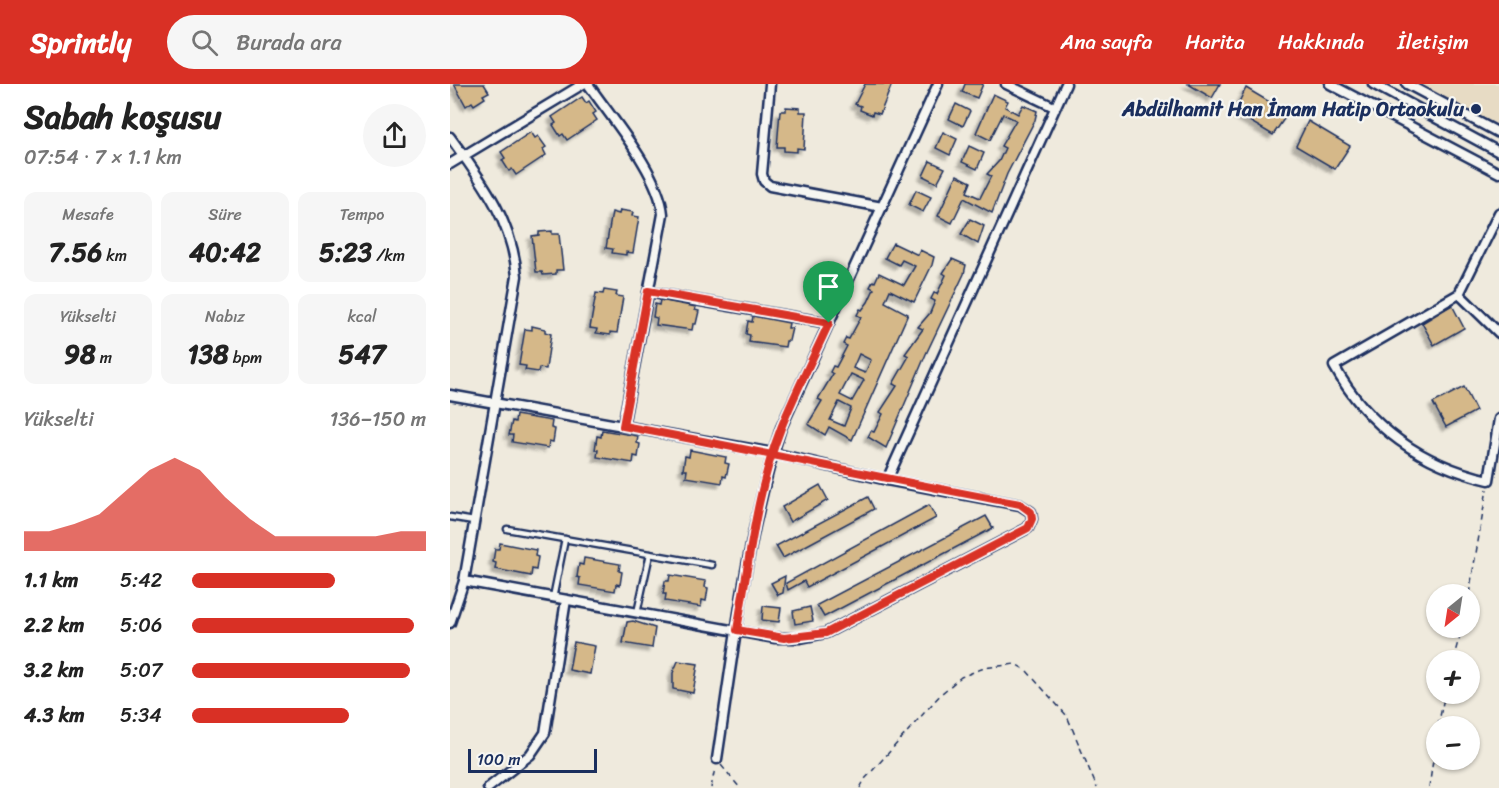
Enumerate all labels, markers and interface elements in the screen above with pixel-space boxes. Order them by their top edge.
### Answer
search box [167,15,587,69]
text: Sprintly [30,18,131,67]
text: Burada ara [236,23,342,62]
text: Ana sayfa [1060,23,1152,61]
text: Harita [1185,23,1245,61]
text: Hakkında [1278,23,1364,61]
text: İletişim [1397,23,1469,61]
icon: search [188,26,221,59]
text: Sabah koşusu [24,88,221,146]
place label: Abdülhamit Han İmam Hatip Ortaokulu [1121,92,1464,127]
marker: Abdülhamit Han İmam Hatip Ortaokulu [1469,102,1483,116]
button: share [363,104,426,167]
text: 07:54 · 7 × 1.1 km [24,140,182,175]
text: Mesafe [62,200,114,229]
text: Süre [208,200,242,229]
text: Tempo [340,200,384,229]
text: 7.56 [49,229,102,275]
text: 40:42 [189,229,261,275]
text: 5:23 [319,229,372,275]
text: km [102,241,127,270]
text: /km [372,241,405,270]
pin [803,261,854,323]
icon: arrive [812,270,845,303]
text: Yükselti [60,302,116,331]
text: Nabız [205,302,245,331]
text: kcal [347,302,377,331]
text: 98 [64,331,96,377]
text: 138 [188,331,229,377]
text: 547 [339,331,385,377]
text: m [96,343,112,372]
text: bpm [229,343,262,372]
text: Yükselti [24,402,94,437]
text: 136–150 m [330,402,426,437]
text: 1.1 km [24,563,78,598]
text: 5:42 [120,563,162,598]
north arrow [1426,584,1480,638]
map controls [1426,584,1480,770]
text: 2.2 km [24,608,84,643]
text: 5:06 [120,608,162,643]
button: + [1426,650,1480,704]
text: 3.2 km [24,653,84,688]
text: 5:07 [120,653,162,688]
text: 4.3 km [24,698,85,733]
text: 5:34 [120,698,162,733]
button: − [1426,716,1480,770]
text: 100 m [477,745,521,774]
scale bar [468,746,597,774]

